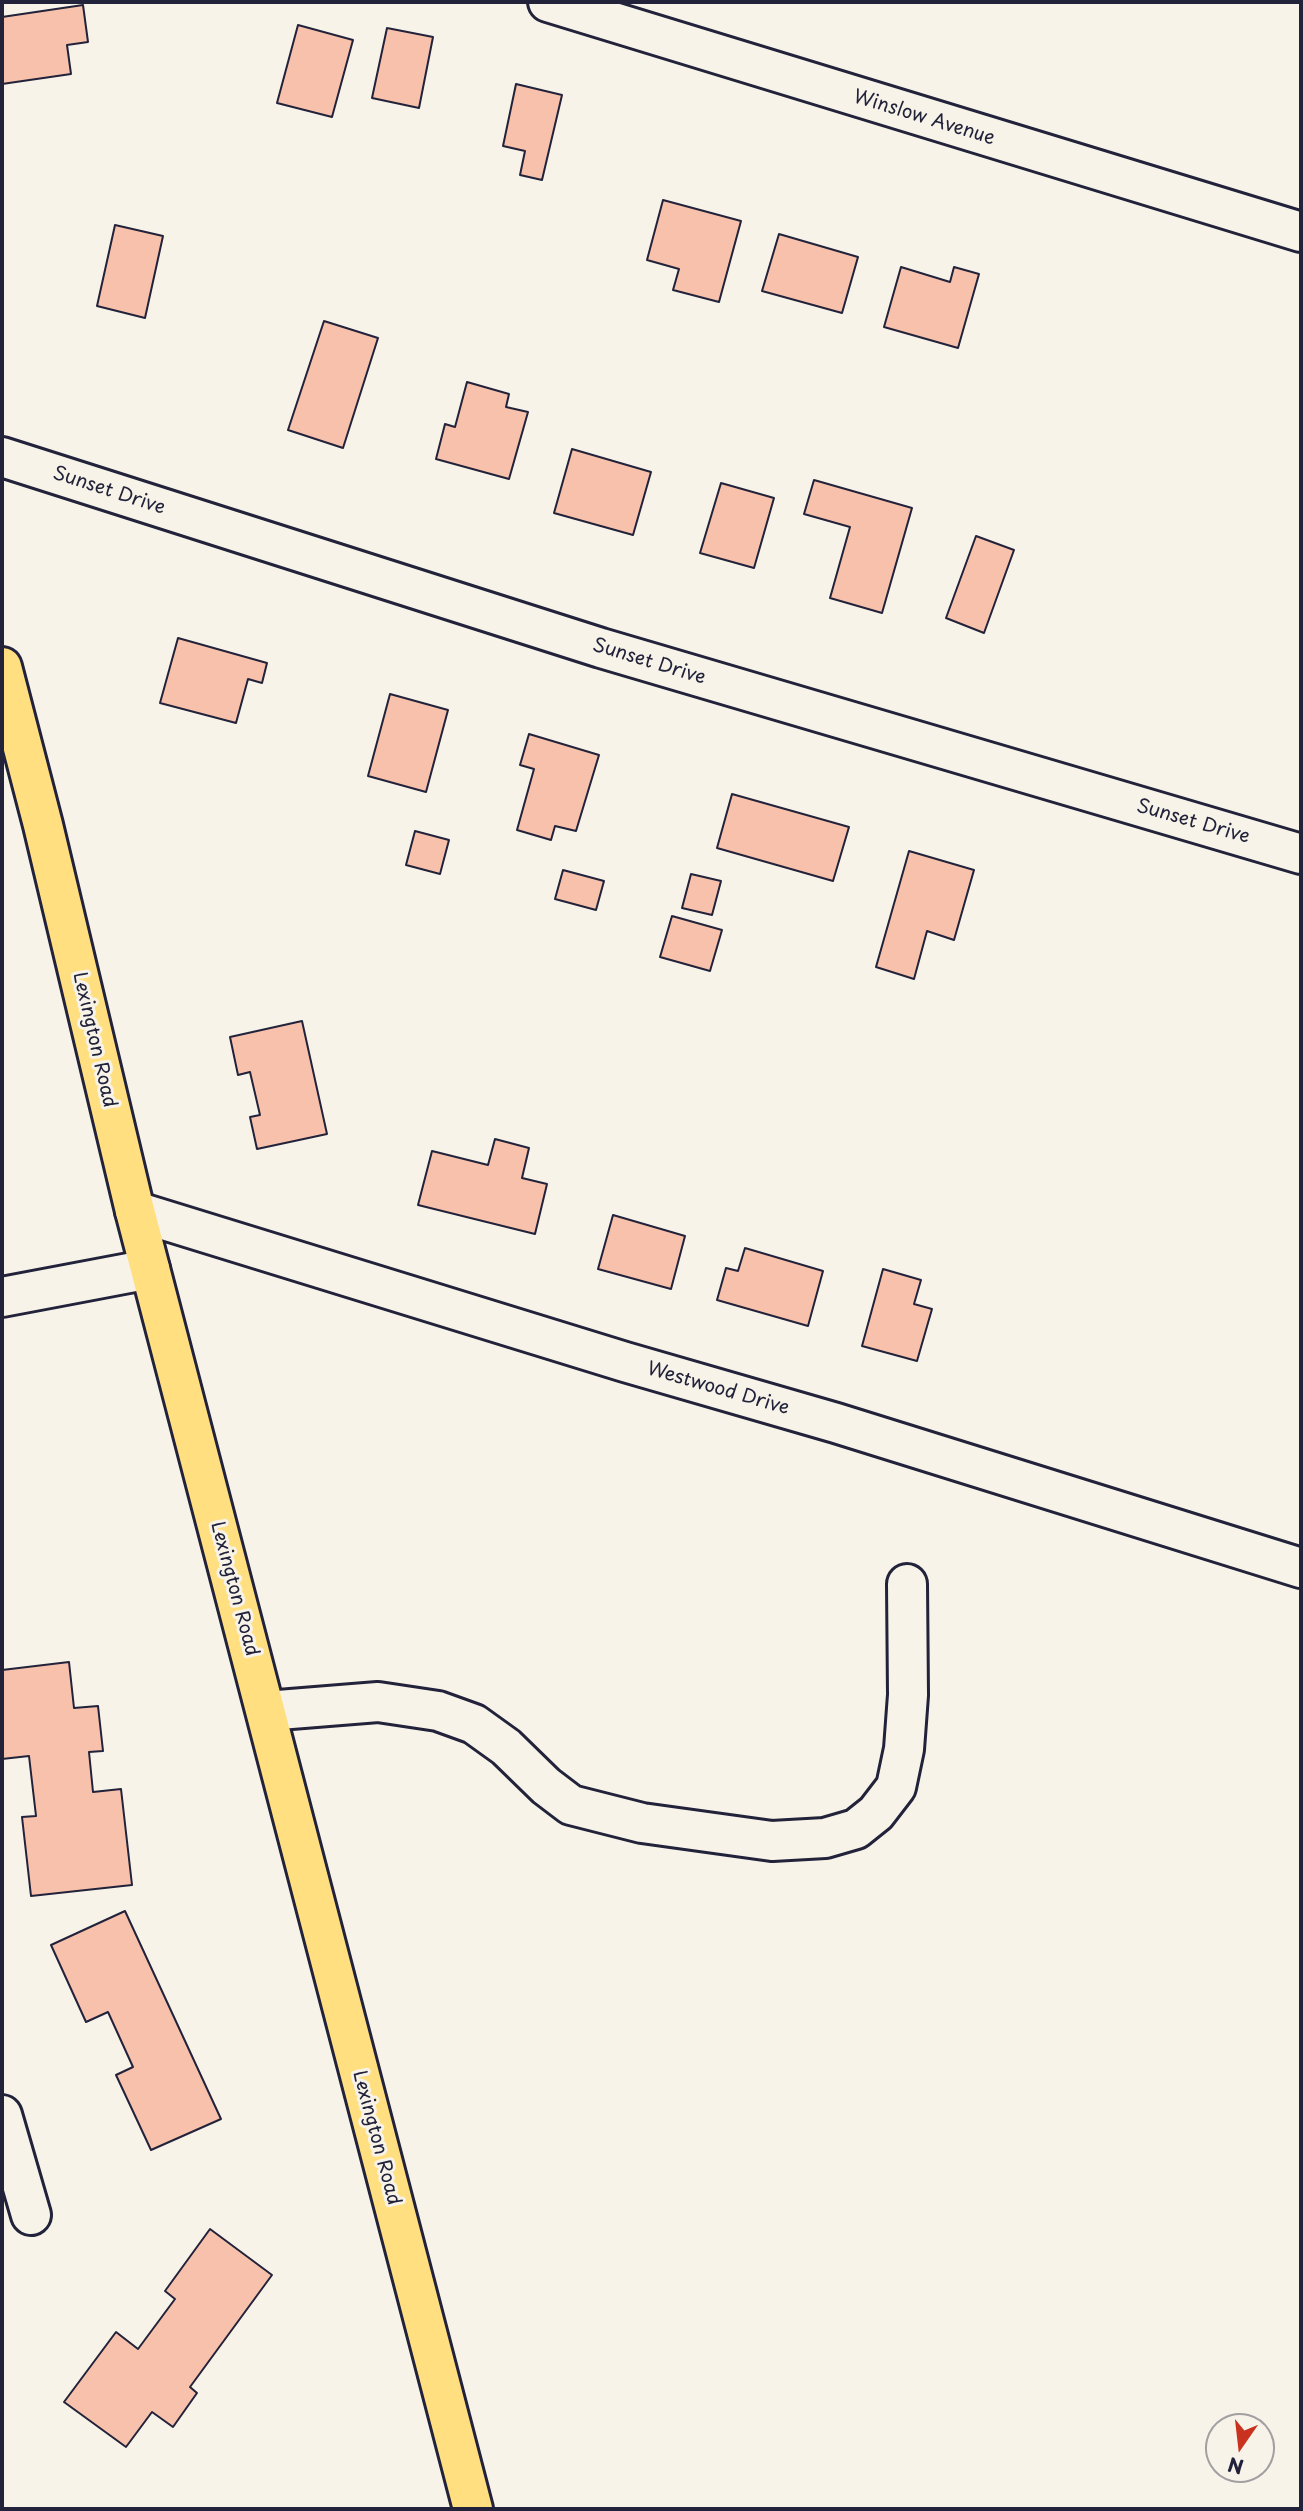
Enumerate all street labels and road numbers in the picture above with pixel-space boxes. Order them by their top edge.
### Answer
street label: Winslow Avenue [851,86,997,150]
street label: Sunset Drive [50,462,168,520]
street label: Sunset Drive [590,634,708,690]
street label: Sunset Drive [1134,795,1252,849]
street label: Lexington Road [67,970,121,1110]
street label: Westwood Drive [644,1358,792,1420]
street label: Lexington Road [205,1519,263,1659]
street label: Lexington Road [347,2068,405,2208]

